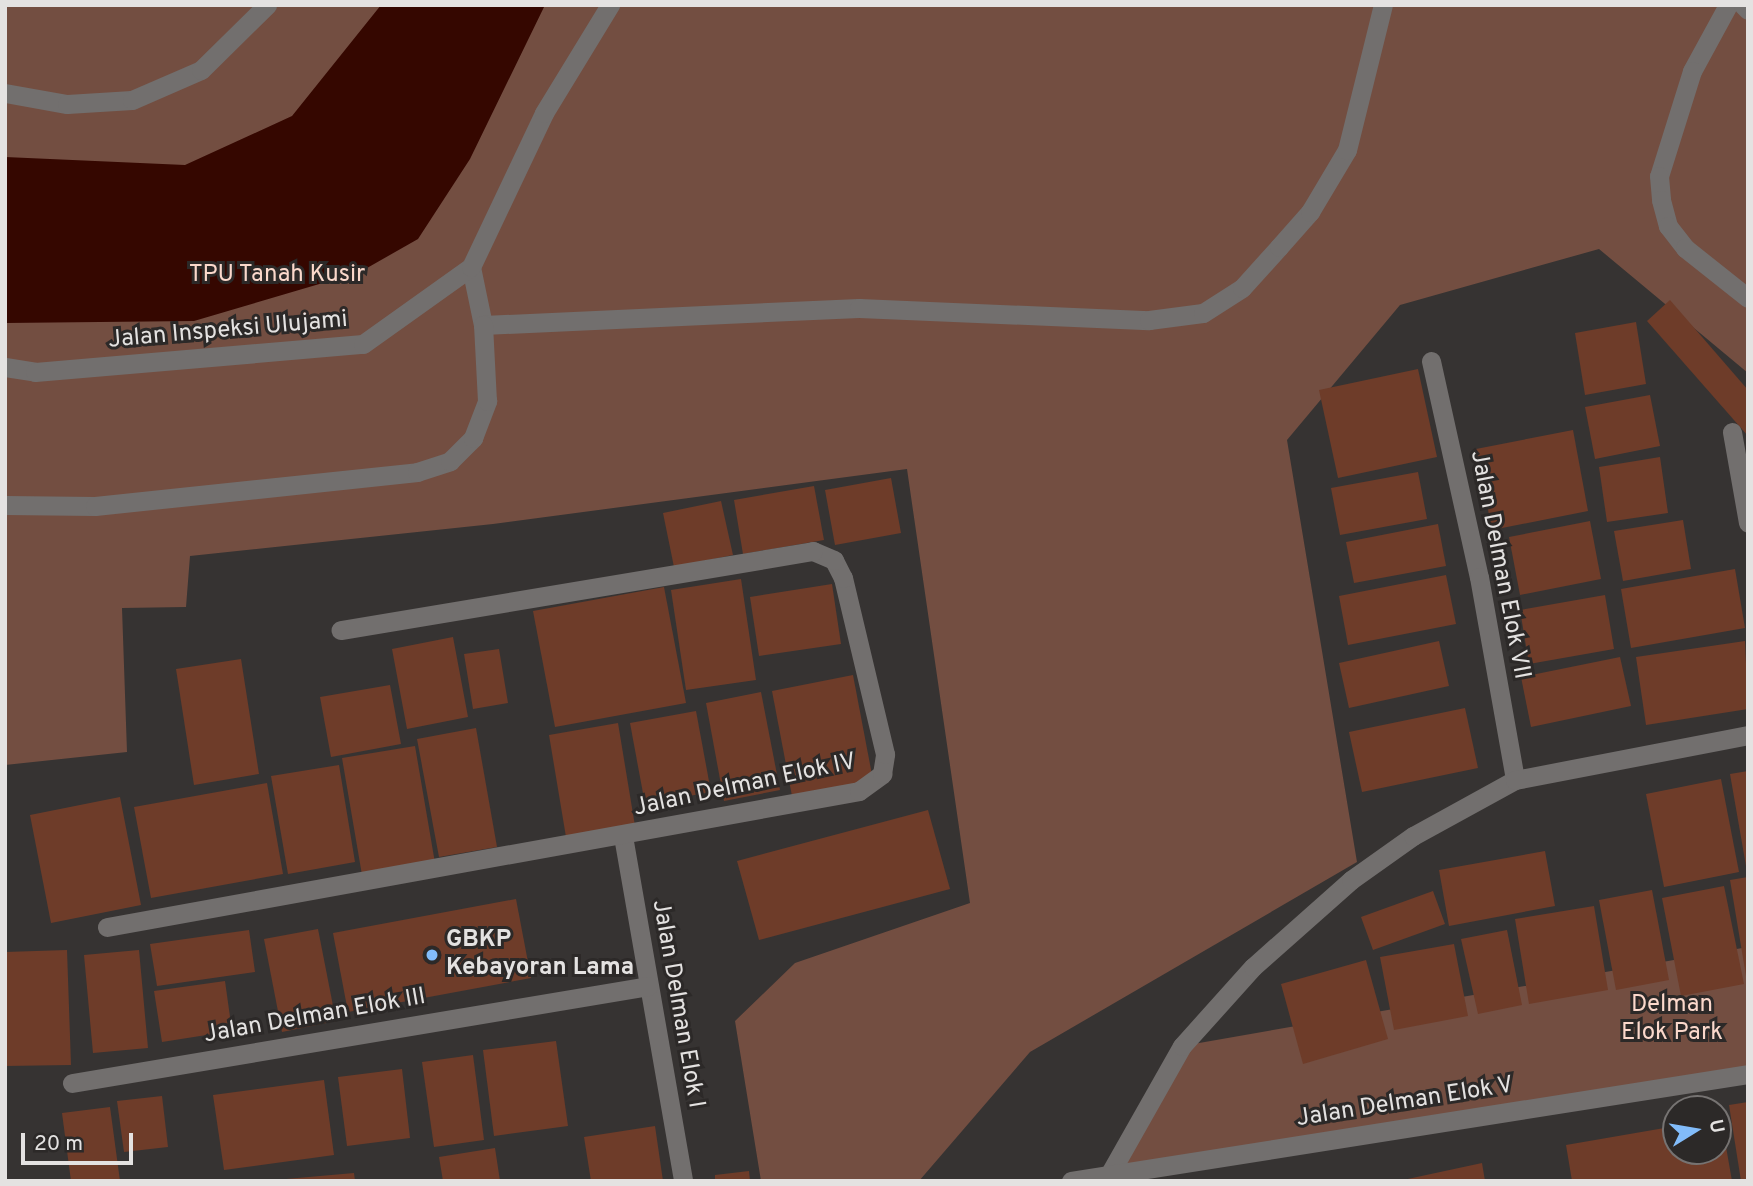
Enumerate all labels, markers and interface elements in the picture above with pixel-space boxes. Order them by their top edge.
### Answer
park label: TPU Tanah Kusir [188,262,366,290]
street label: Jalan Inspeksi Ulujami [107,306,349,356]
street label: Jalan Delman Elok VII [1463,448,1535,682]
street label: Jalan Delman Elok IV [631,748,859,824]
street label: Jalan Delman Elok I [644,898,710,1110]
place label: GBKP Kebayoran Lama [446,927,634,983]
marker: GBKP Kebayoran Lama [424,947,440,963]
street label: Jalan Delman Elok III [202,983,428,1051]
park label: Delman Elok Park [1621,992,1723,1048]
street label: Jalan Delman Elok V [1294,1072,1516,1134]
north arrow [1662,1095,1732,1165]
text: U [1703,1117,1729,1135]
scale bar [24,1120,136,1164]
text: 20 m [34,1131,83,1158]

